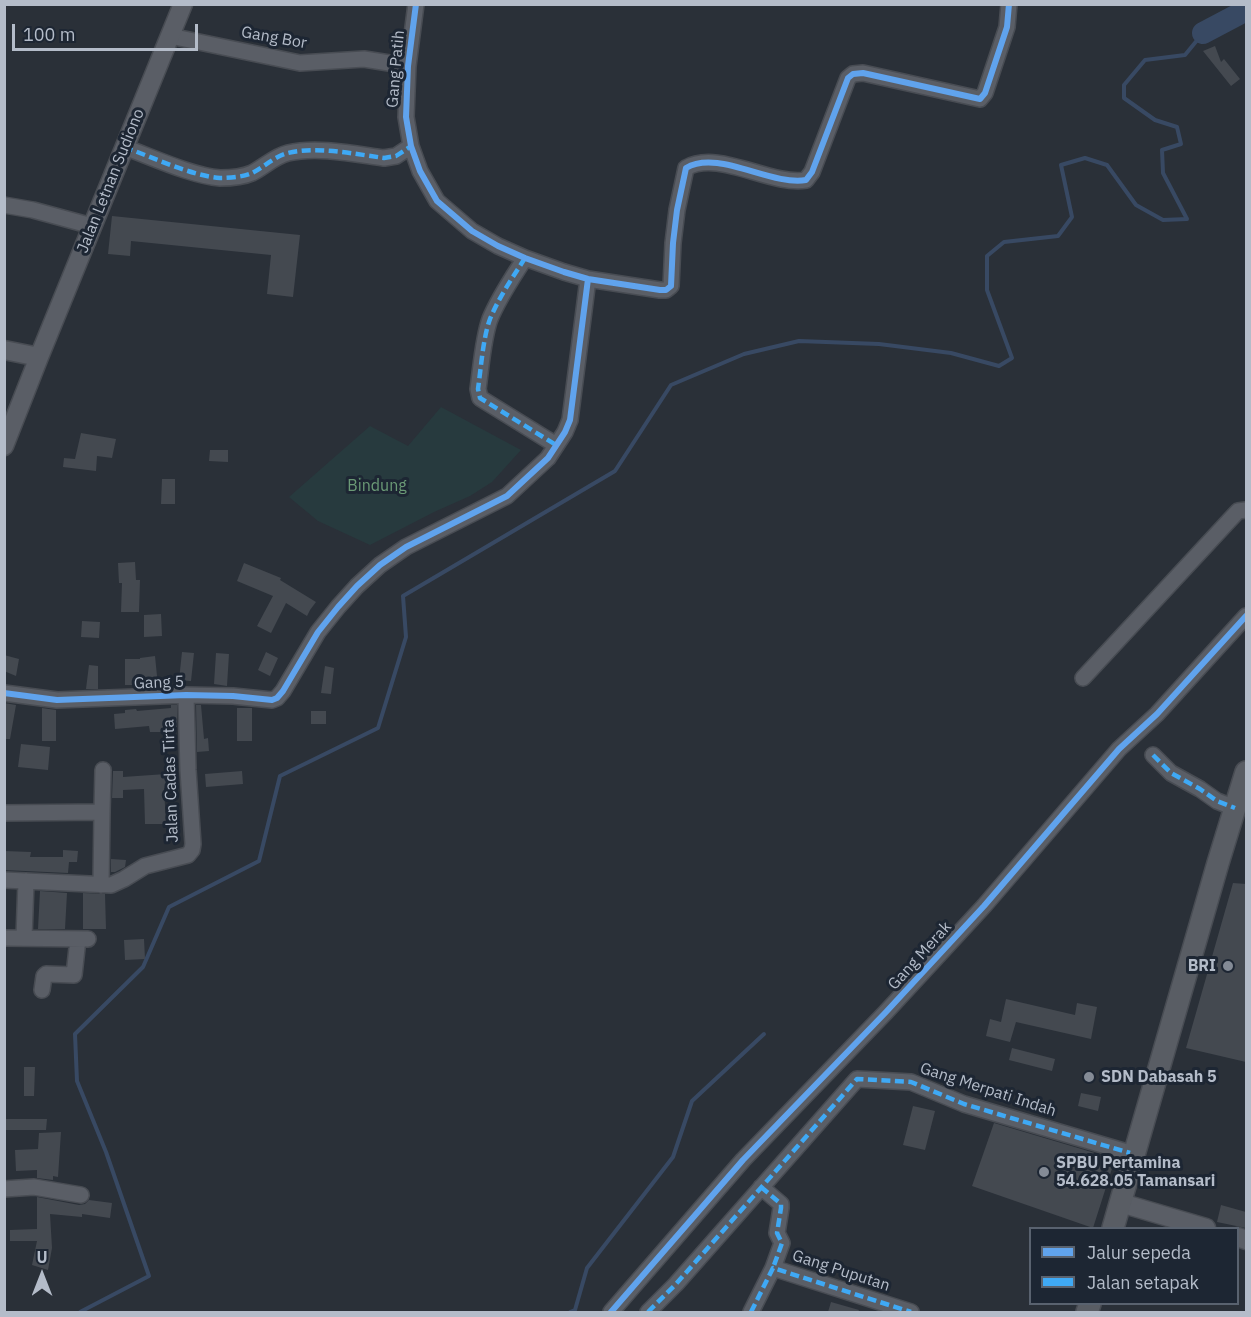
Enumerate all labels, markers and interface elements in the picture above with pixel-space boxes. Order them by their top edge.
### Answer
scale bar [15,12,201,50]
text: 100 m [23,23,75,46]
street label: Gang Bor [240,23,308,53]
street label: Gang Patih [383,29,409,109]
street label: Jalan Letnan Sudiono [73,106,149,256]
park label: Bindung [347,476,407,496]
street label: Gang 5 [133,673,185,693]
street label: Jalan Cadas Tirta [159,719,183,843]
street label: Gang Merak [884,918,956,994]
place label: BRI [1188,956,1216,976]
marker: BRI [1221,959,1235,973]
street label: Gang Merpati Indah [917,1059,1059,1121]
place label: SDN Dabasah 5 [1101,1067,1217,1087]
marker: SDN Dabasah 5 [1082,1070,1096,1084]
place label: SPBU Pertamina 54.628.05 Tamansari [1056,1153,1215,1191]
marker: SPBU Pertamina 54.628.05 Tamansari [1037,1165,1051,1179]
legend [1029,1227,1239,1305]
text: Jalur sepeda [1087,1241,1191,1264]
north arrow [12,1245,72,1305]
street label: Gang Puputan [790,1246,892,1296]
text: U [36,1247,48,1267]
text: Jalan setapak [1087,1271,1199,1294]

